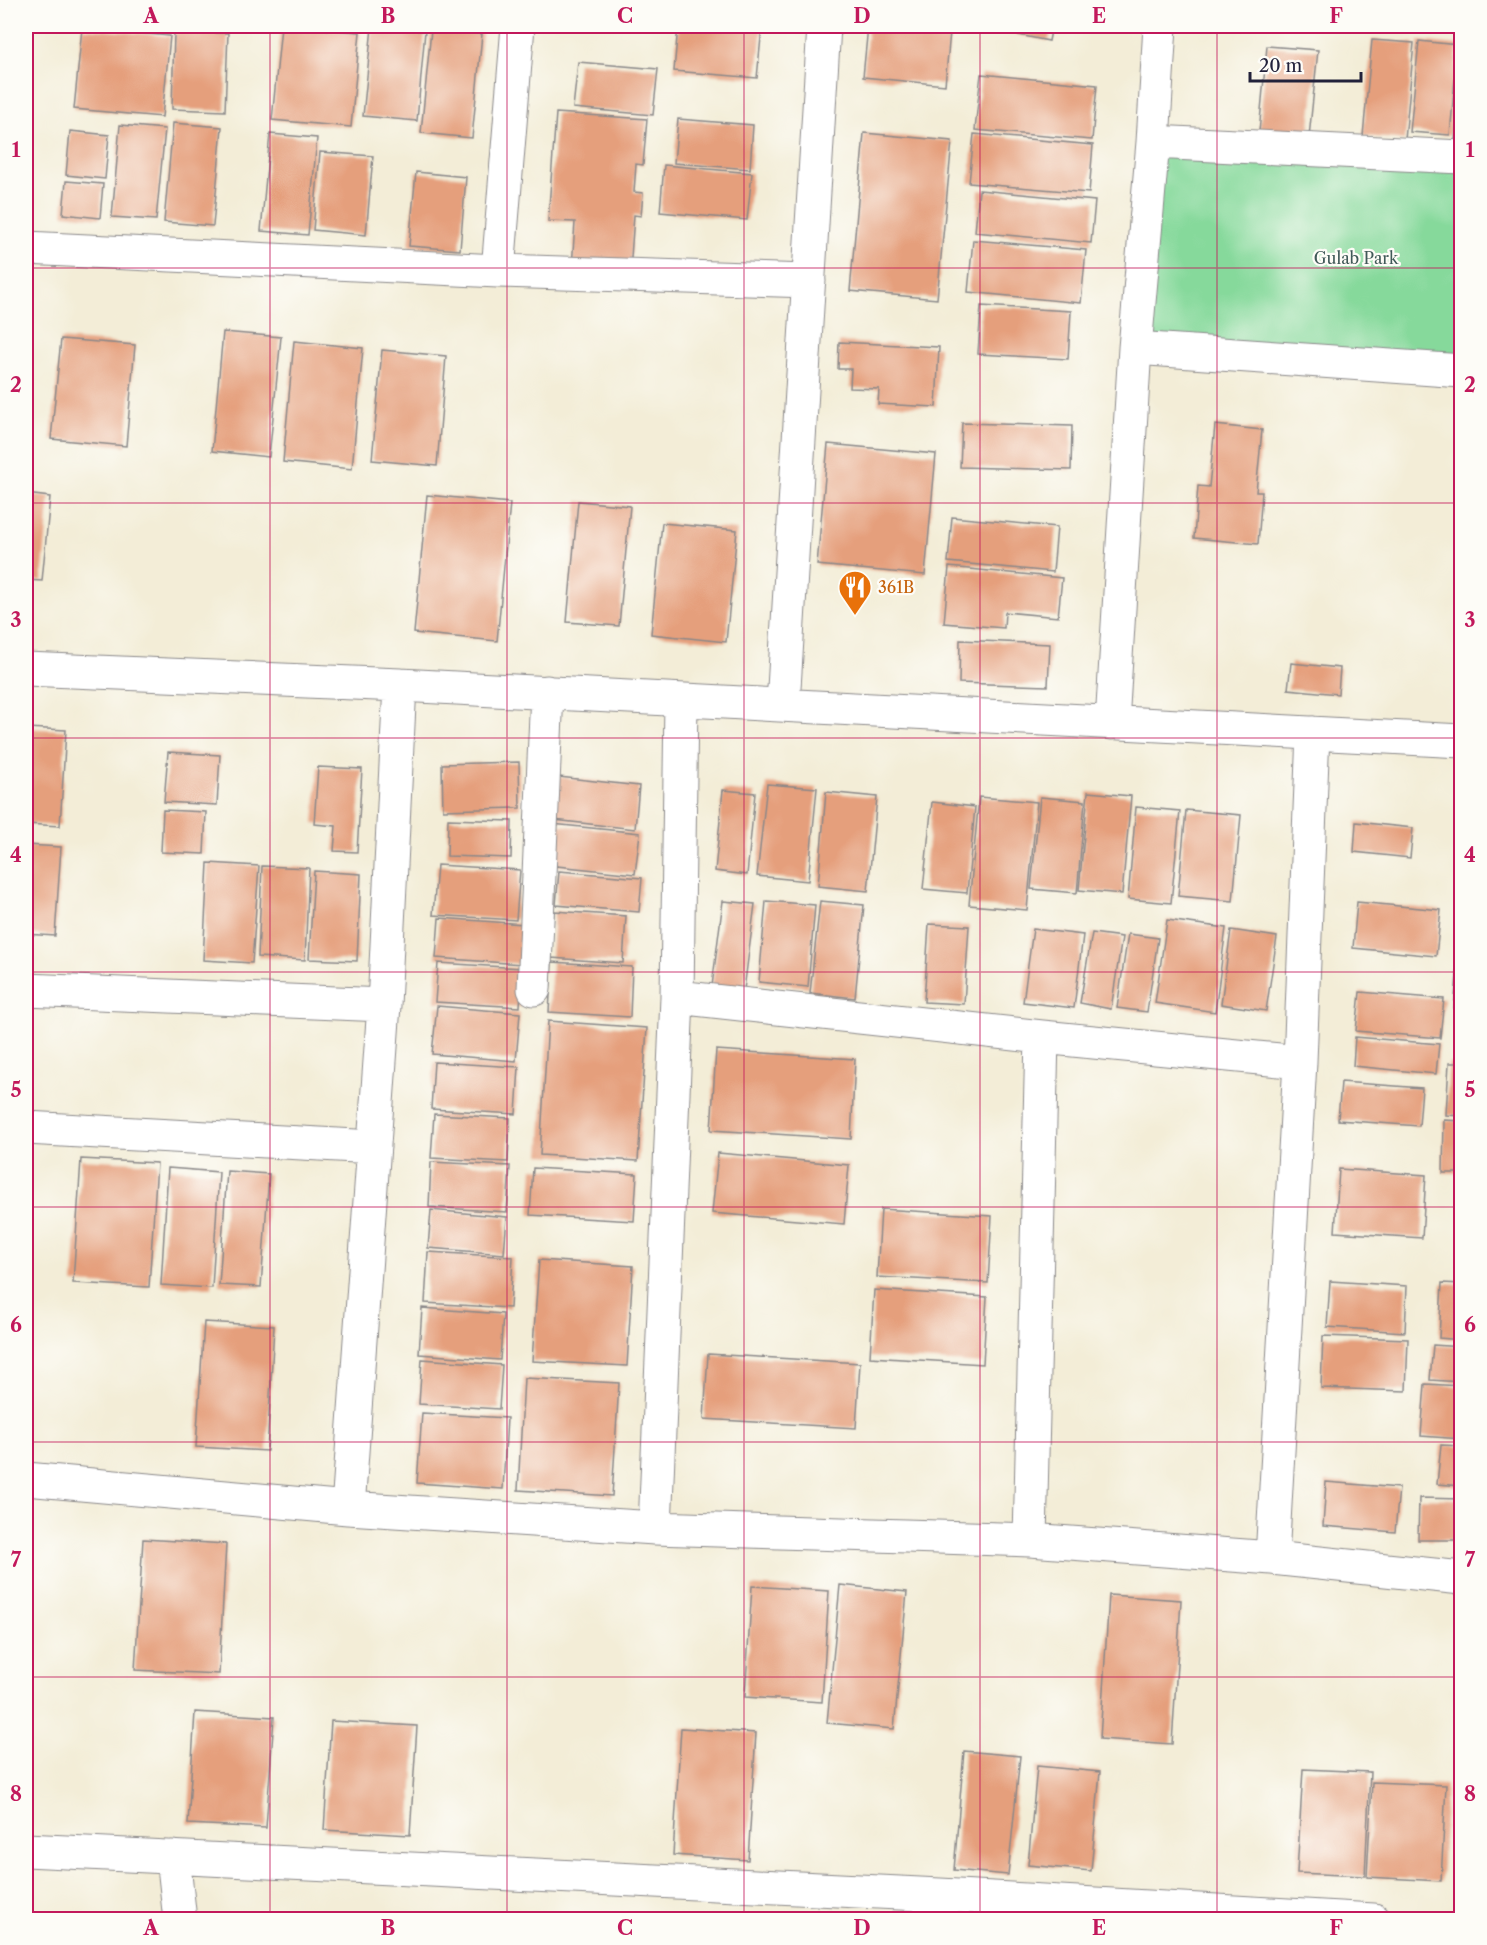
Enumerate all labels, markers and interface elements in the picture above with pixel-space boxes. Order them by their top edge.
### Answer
text: A [142,4,159,28]
text: B [381,4,396,28]
text: C [617,4,633,28]
text: D [853,4,871,28]
text: E [1092,4,1106,28]
text: F [1329,4,1343,28]
scale bar [1250,45,1361,83]
text: 20 m [1259,55,1303,77]
text: 1 [12,138,21,162]
text: 1 [1466,138,1475,162]
park label: Gulab Park [1314,248,1399,268]
text: 2 [10,373,22,397]
text: 2 [1464,373,1476,397]
restaurant icon: 361B [837,569,873,616]
place label: 361B [878,577,914,597]
text: 3 [10,608,22,632]
text: 3 [1464,608,1476,632]
text: 4 [10,843,22,867]
text: 4 [1464,843,1476,867]
text: 5 [10,1078,22,1102]
text: 5 [1464,1078,1476,1102]
text: 6 [10,1313,22,1337]
text: 6 [1464,1313,1476,1337]
text: 7 [11,1548,22,1572]
text: 7 [1465,1548,1476,1572]
text: 8 [10,1782,22,1806]
text: 8 [1464,1782,1476,1806]
text: A [142,1916,159,1940]
text: B [381,1916,396,1940]
text: C [617,1916,633,1940]
text: D [853,1916,871,1940]
text: E [1092,1916,1106,1940]
text: F [1329,1916,1343,1940]

